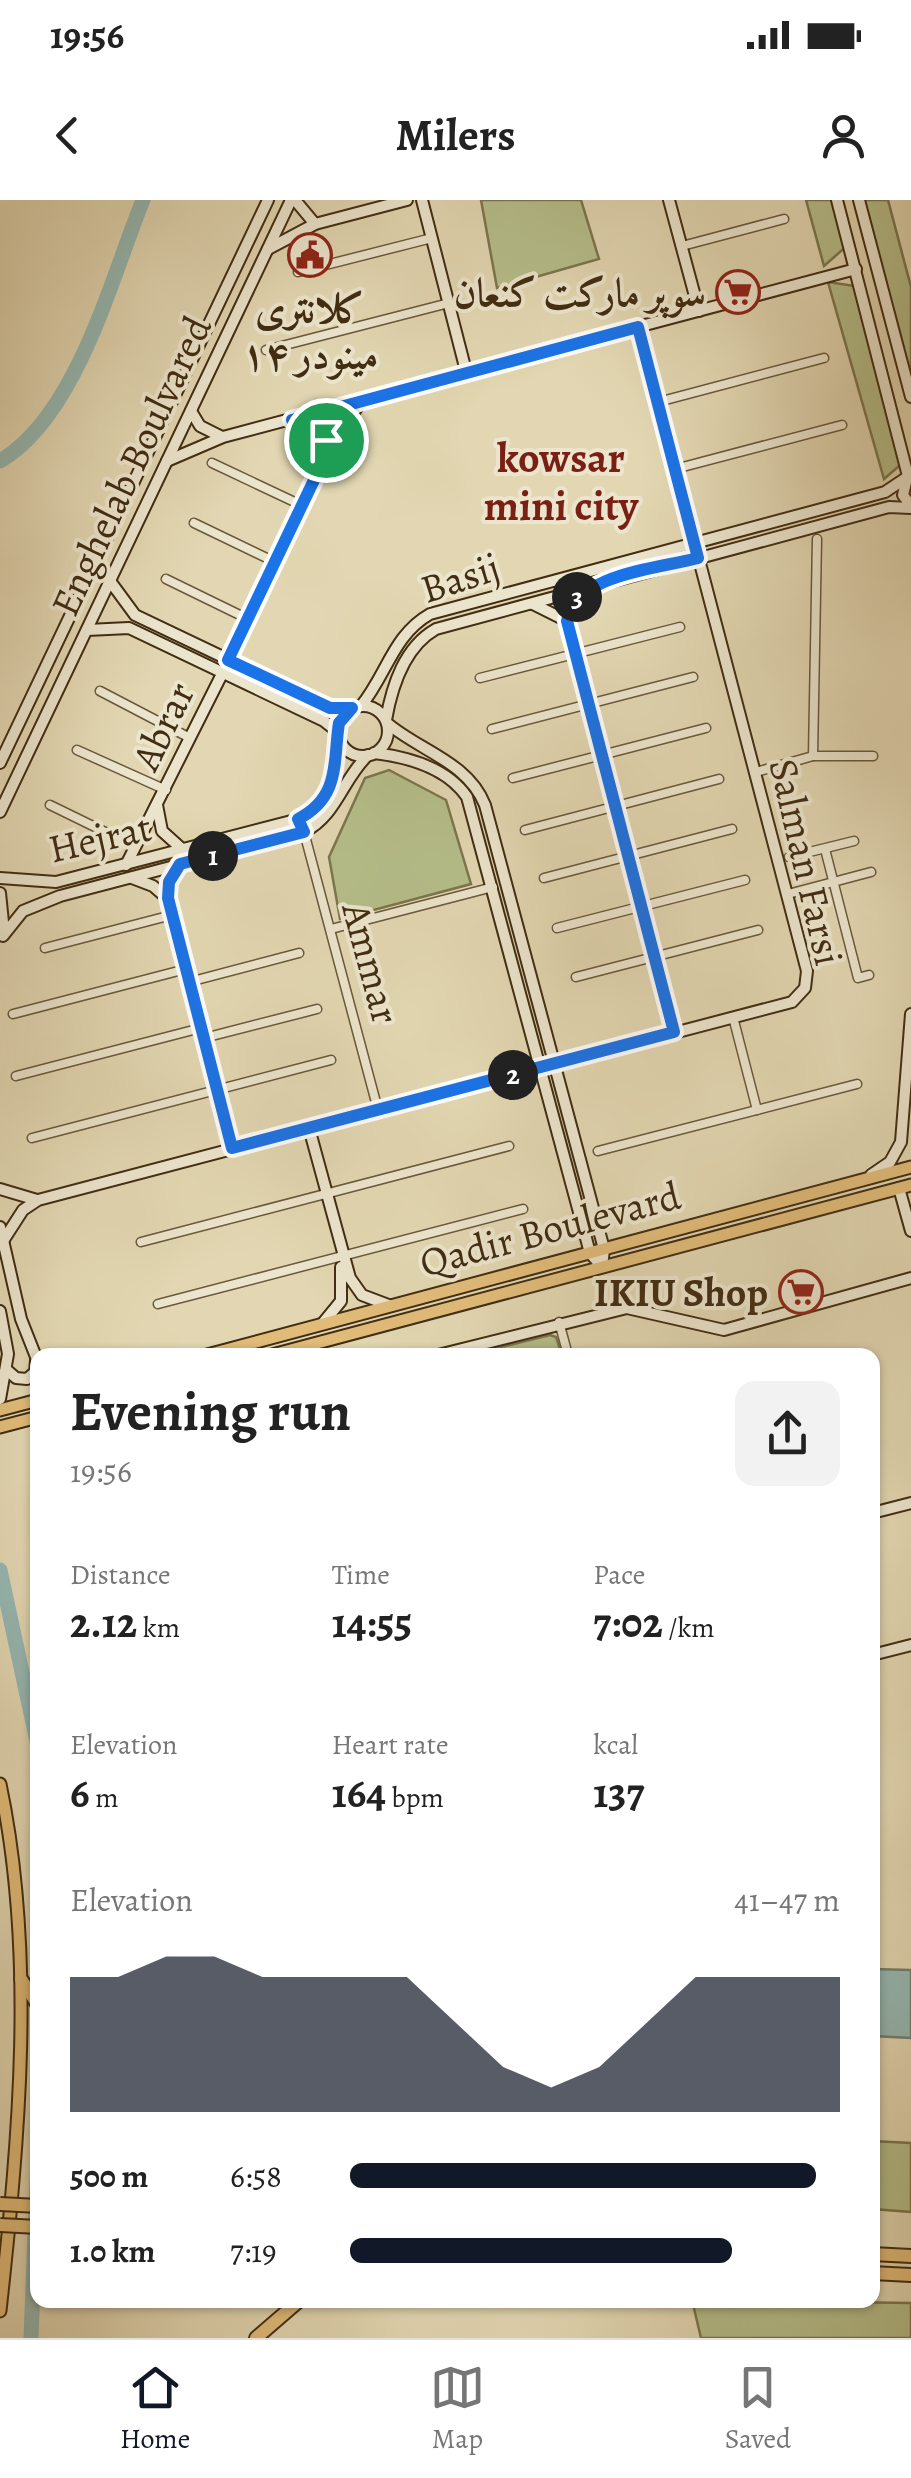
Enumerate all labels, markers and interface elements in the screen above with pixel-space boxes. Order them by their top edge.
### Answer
text: 19:56 [50,9,124,61]
text: Milers [395,104,516,166]
icon: back [40,108,95,163]
icon: person [816,108,871,163]
public building icon: کلانتری ۱۴ مینودر [287,232,333,278]
place label: سوپر مارکت کنعان [454,265,706,320]
supermarket icon: سوپر مارکت کنعان [715,269,761,315]
place label: کلانتری ۱۴ مینودر [242,281,378,382]
street label: Enghelab Boulvared [37,307,225,625]
pin [284,398,369,483]
icon: arrive [299,413,354,468]
district label: kowsar mini city [484,429,640,534]
street label: Basij [414,540,506,616]
pin: 3 [552,572,602,622]
text: 3 [571,578,583,616]
street label: Abrar [118,673,208,780]
street label: Salman Farsi [756,753,856,971]
street label: Hejrat [43,800,157,876]
pin: 1 [188,831,238,881]
text: 1 [208,837,218,875]
street label: Ammar [328,895,413,1030]
pin: 2 [488,1050,538,1100]
text: 2 [506,1056,520,1094]
street label: Qadir Boulevard [414,1168,687,1290]
place label: IKIU Shop [594,1265,768,1320]
supermarket icon: IKIU Shop [778,1269,824,1315]
text: Evening run [70,1374,351,1449]
button: share [735,1381,840,1486]
text: 19:56 [70,1449,132,1493]
text: Distance [70,1556,170,1594]
text: Time [332,1556,390,1594]
text: Pace [593,1556,645,1594]
text: 2.12 [70,1594,137,1651]
text: 14:55 [332,1594,412,1651]
text: 7:02 [593,1594,663,1651]
text: km [137,1609,180,1647]
text: /km [663,1609,715,1647]
text: Elevation [70,1726,177,1764]
text: Heart rate [332,1726,449,1764]
text: kcal [593,1726,638,1764]
text: 6 [70,1764,90,1821]
text: 164 [332,1764,386,1821]
text: 137 [593,1764,644,1821]
text: m [90,1779,118,1817]
text: bpm [386,1779,444,1817]
text: Elevation [70,1878,193,1922]
text: 41–47 m [734,1878,840,1922]
text: 500 m [70,2154,148,2198]
text: 6:58 [230,2154,282,2198]
text: 1.0 km [70,2229,155,2273]
text: 7:19 [230,2229,277,2273]
tab: Home [120,2360,190,2458]
tab: Map [430,2360,485,2458]
tab: Saved [725,2360,791,2458]

